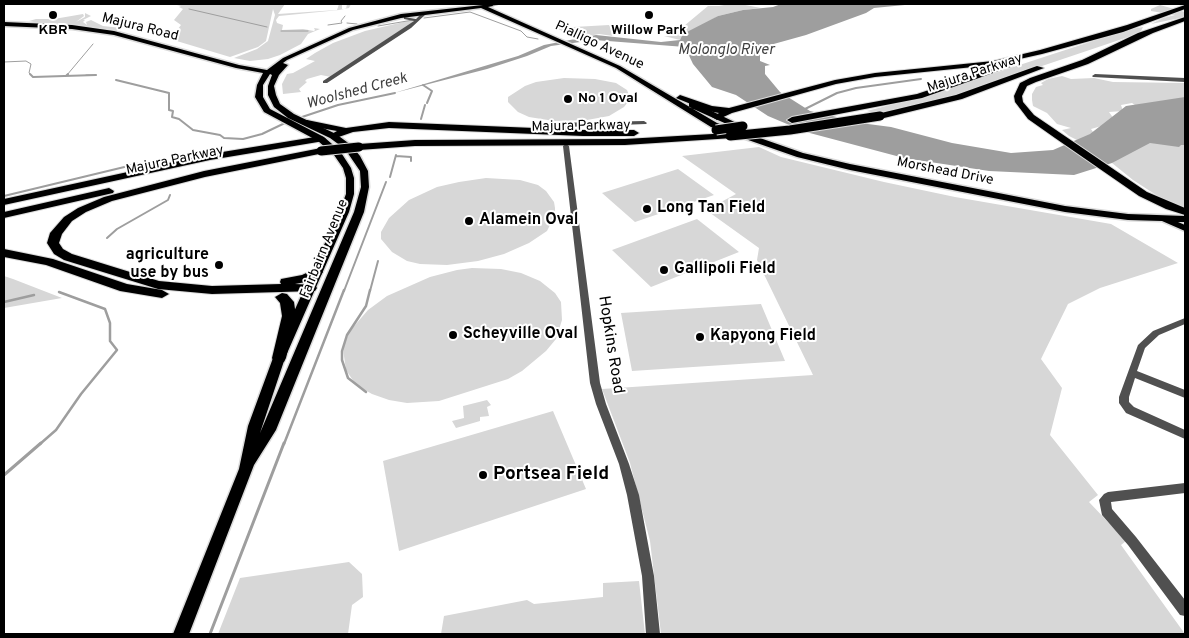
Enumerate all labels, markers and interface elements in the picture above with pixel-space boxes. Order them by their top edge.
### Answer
marker: KBR [47,9,59,21]
marker: Willow Park [643,9,655,21]
street label: Majura Road [100,10,180,46]
street label: Pialligo Avenue [552,18,646,74]
place label: KBR [38,23,68,39]
place label: Willow Park [611,23,687,39]
water label: Molonglo River [678,42,774,60]
street label: Majura Parkway [925,51,1025,97]
water label: Woolshed Creek [305,70,409,114]
place label: No 1 Oval [578,91,638,107]
marker: No 1 Oval [562,93,574,105]
street label: Majura Parkway [531,118,631,136]
street label: Majura Parkway [125,142,225,180]
street label: Morshead Drive [895,154,995,190]
street label: Fairbairn Avenue [297,197,353,301]
place label: Long Tan Field [657,199,765,219]
marker: Long Tan Field [641,203,653,215]
place label: Alamein Oval [479,211,578,231]
marker: Alamein Oval [463,215,475,227]
place label: agriculture use by bus [126,246,209,284]
marker: agriculture use by bus [213,259,225,271]
place label: Gallipoli Field [674,260,776,280]
marker: Gallipoli Field [658,264,670,276]
street label: Hopkins Road [593,295,627,395]
place label: Scheyville Oval [463,325,578,345]
place label: Kapyong Field [710,327,816,347]
marker: Scheyville Oval [447,329,459,341]
marker: Kapyong Field [694,331,706,343]
place label: Portsea Field [493,464,609,486]
marker: Portsea Field [477,469,489,481]

